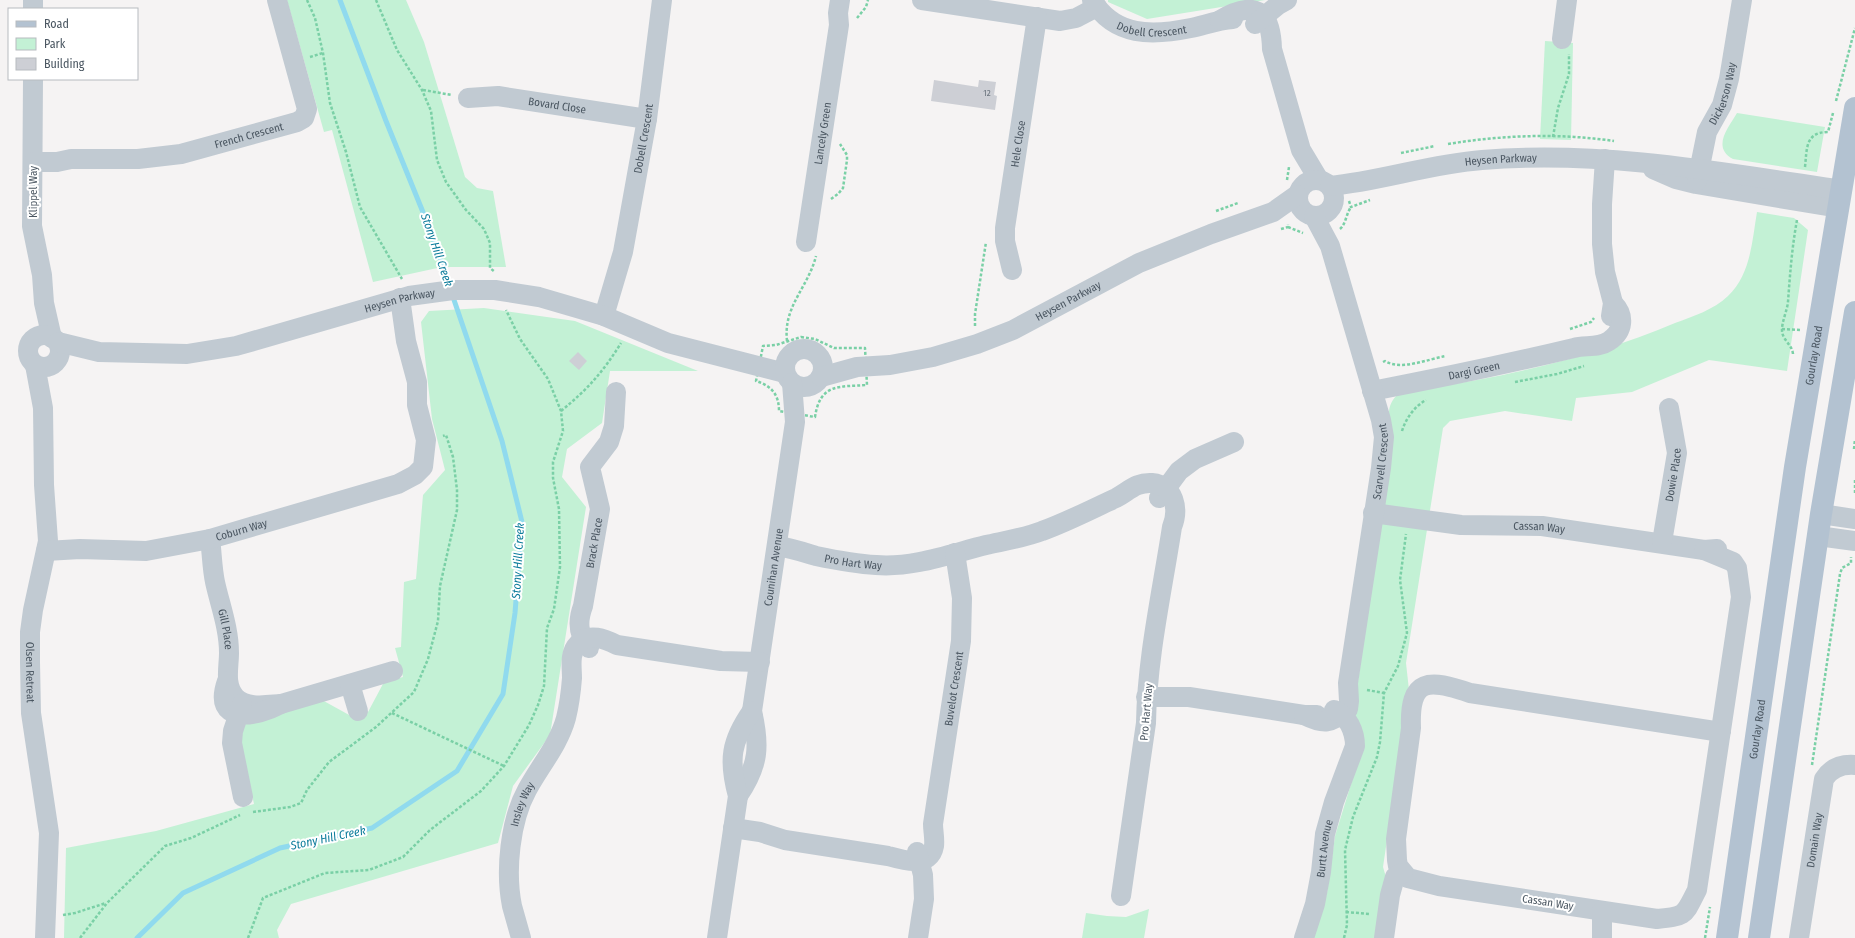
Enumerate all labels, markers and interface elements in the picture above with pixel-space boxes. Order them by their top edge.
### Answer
legend [8,8,138,80]
text: Road [44,17,69,31]
street label: Dobell Crescent [1115,19,1188,40]
text: Park [44,37,66,51]
text: Building [44,57,85,71]
street label: Dickerson Way [1706,61,1739,127]
house number: 12 [983,88,991,98]
street label: Bovard Close [527,95,587,117]
street label: Lancely Green [812,101,834,165]
street label: Dobell Crescent [631,103,656,174]
street label: French Crescent [213,120,285,151]
street label: Hele Close [1008,120,1028,168]
street label: Heysen Parkway [1464,152,1537,169]
street label: Klippel Way [27,166,40,218]
water label: Stony Hill Creek [418,211,456,288]
street label: Heysen Parkway [1033,278,1103,324]
street label: Heysen Parkway [363,287,436,316]
street label: Gourlay Road [1803,325,1826,386]
street label: Dargi Green [1447,359,1501,383]
street label: Scarvell Crescent [1370,422,1391,500]
street label: Dowie Place [1663,447,1684,503]
street label: Coburn Way [214,517,269,544]
street label: Brack Place [584,517,605,569]
street label: Cassan Way [1513,520,1566,536]
water label: Stony Hill Creek [509,522,527,601]
street label: Counihan Avenue [762,528,786,607]
street label: Pro Hart Way [823,552,882,572]
street label: Gill Place [215,608,235,650]
street label: Olsen Retreat [23,642,37,703]
street label: Buvelot Crescent [942,650,966,727]
street label: Pro Hart Way [1138,683,1155,741]
street label: Gourlay Road [1747,699,1768,760]
street label: Insley Way [508,780,537,828]
street label: Domain Way [1804,812,1826,869]
street label: Burtt Avenue [1314,818,1336,879]
water label: Stony Hill Creek [288,823,367,853]
street label: Cassan Way [1521,892,1575,913]

